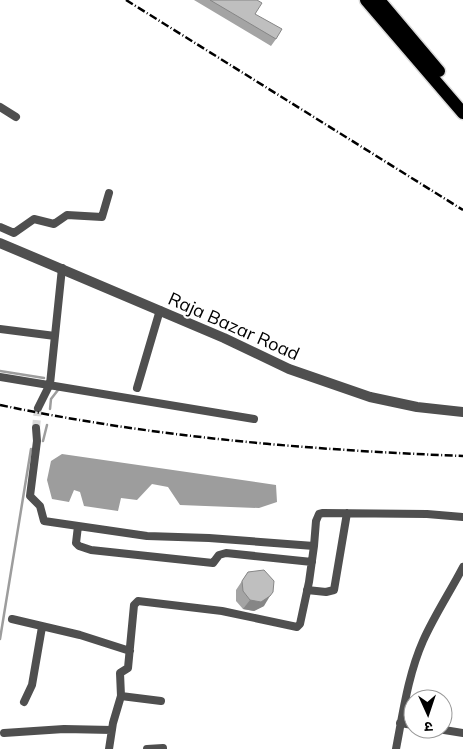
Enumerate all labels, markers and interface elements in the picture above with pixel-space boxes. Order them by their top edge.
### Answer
street label: Raja Bazar Road [165,287,303,365]
north arrow [403,689,453,739]
text: उ [423,718,433,736]

